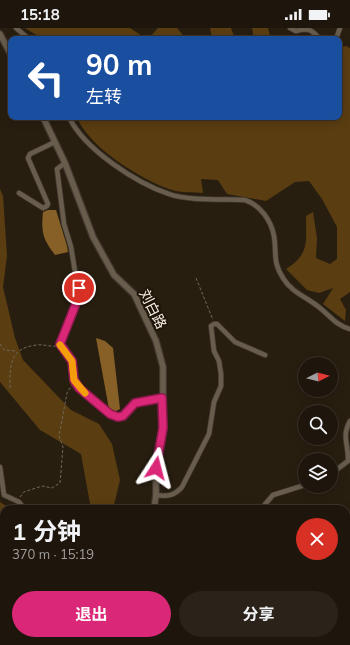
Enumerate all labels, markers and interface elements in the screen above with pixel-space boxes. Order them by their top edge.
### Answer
text: 15:18 [20,5,60,24]
text: 90 m [86,47,152,82]
icon: left [20,52,72,104]
text: 左转 [86,85,122,108]
pin [62,271,96,305]
icon: arrive [68,277,90,299]
street label: 刘白路 [135,286,171,332]
north arrow [298,357,338,397]
map controls [298,357,338,493]
button: search [298,405,338,445]
position arrow [135,447,177,489]
button: layers [298,453,338,493]
text: 1 分钟 [12,516,81,546]
button: close [296,518,338,560]
text: 370 m · 15:19 [12,546,94,562]
button: 退出 [12,591,171,637]
button: 分享 [179,591,338,637]

